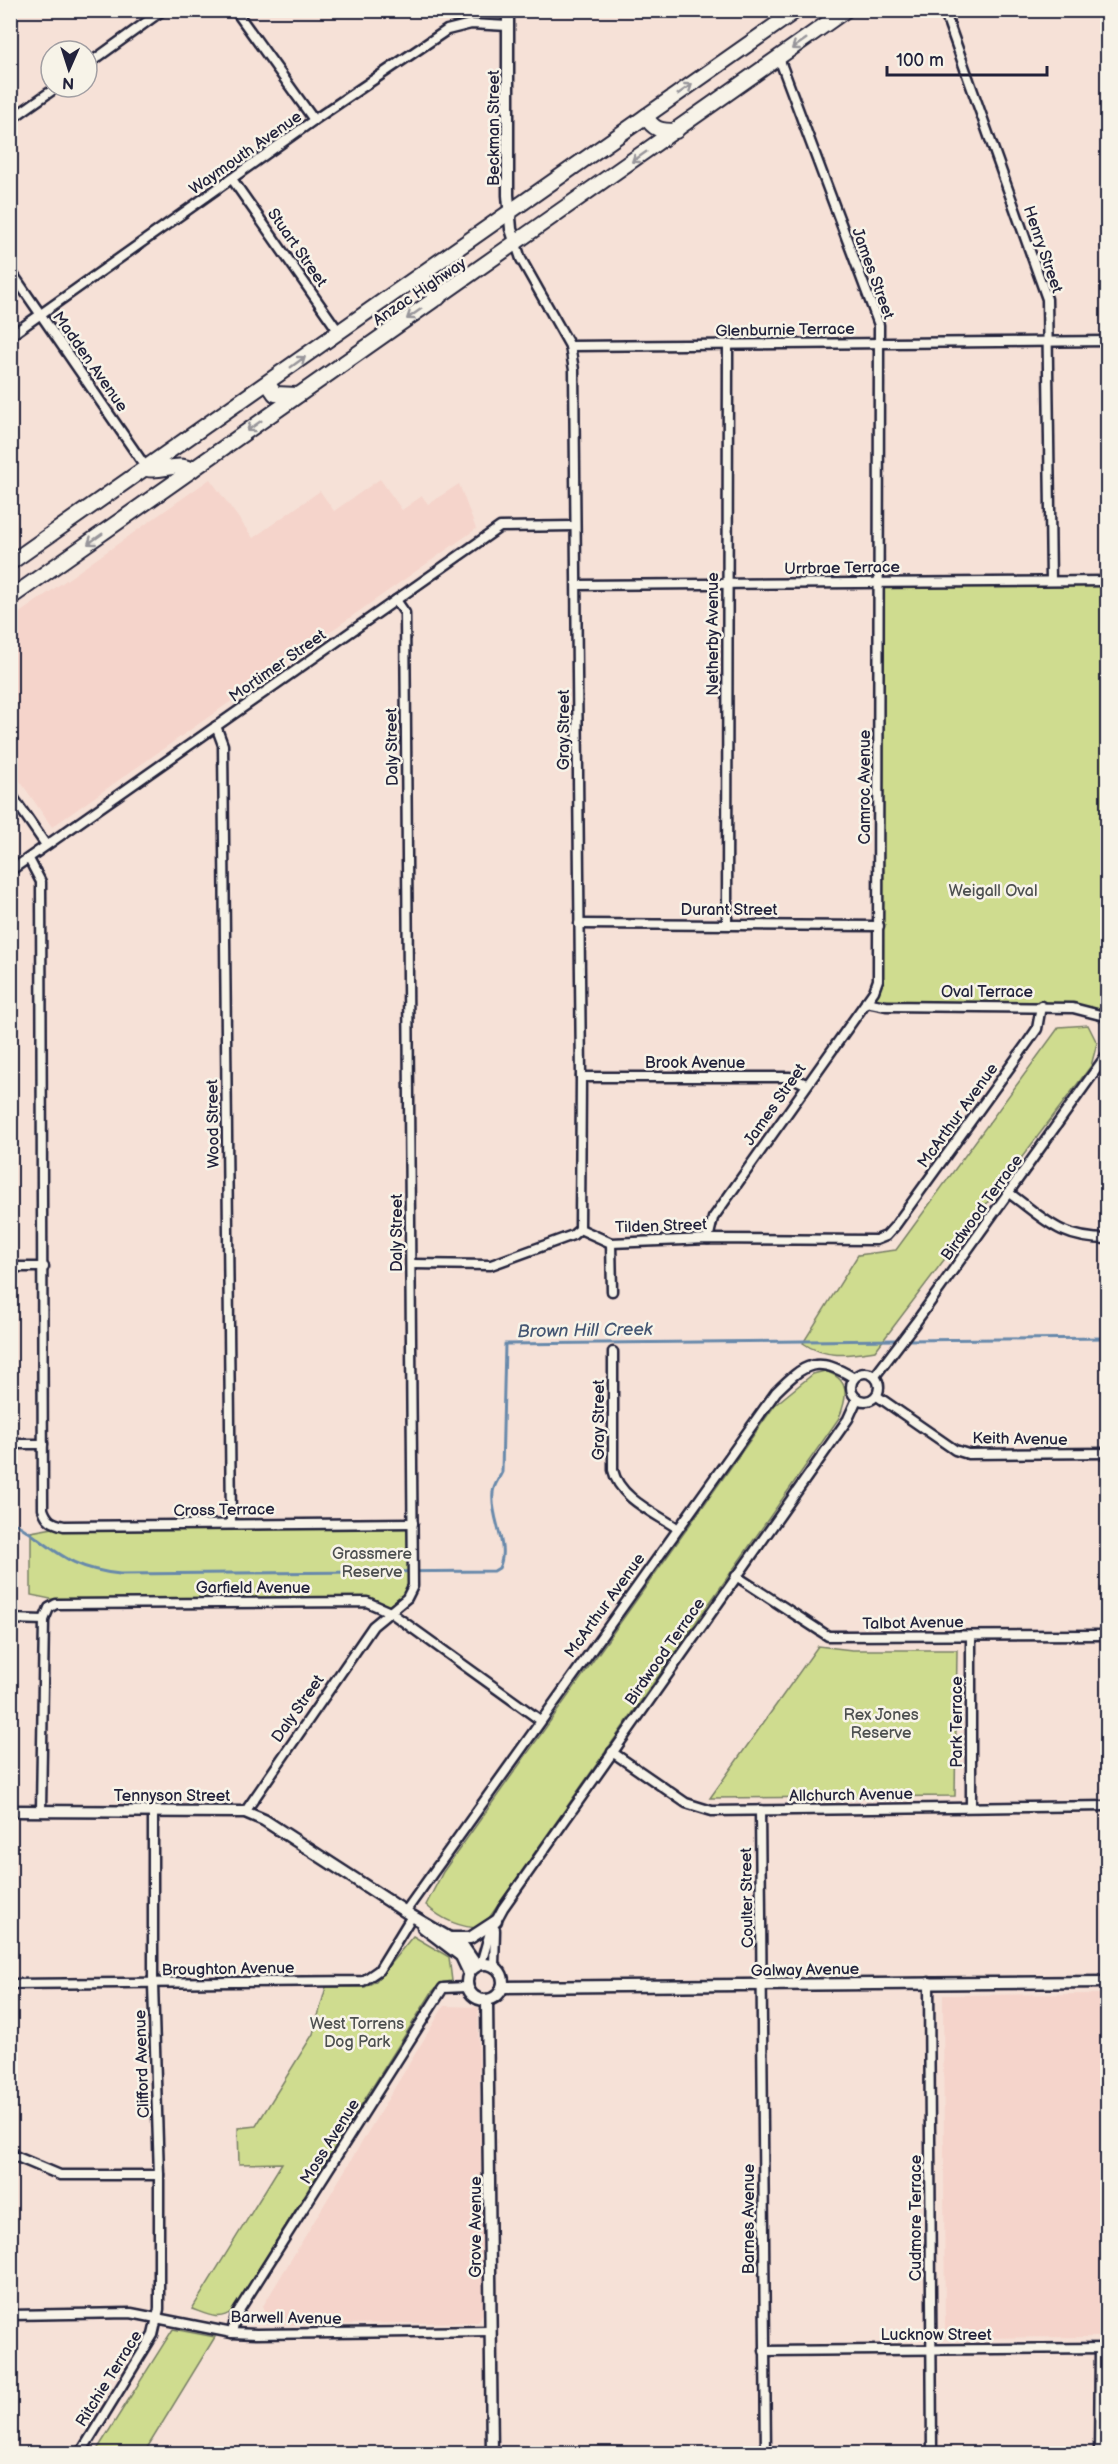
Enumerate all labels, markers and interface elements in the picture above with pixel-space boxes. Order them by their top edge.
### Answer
one-way arrow [791,38,807,50]
north arrow [39,39,99,99]
scale bar [887,39,1048,77]
text: 100 m [896,50,944,71]
street label: Beckman Street [485,70,504,186]
text: N [62,73,75,92]
one-way arrow [677,83,693,95]
street label: Waymouth Avenue [186,107,306,199]
one-way arrow [632,151,648,163]
street label: Henry Street [1019,203,1066,296]
street label: Stuart Street [263,205,331,291]
street label: James Street [847,225,898,322]
street label: Anzac Highway [370,254,471,330]
street label: Madden Avenue [48,308,132,416]
one-way arrow [406,308,423,320]
street label: Glenburnie Terrace [715,320,855,341]
one-way arrow [289,356,305,368]
one-way arrow [247,420,263,432]
one-way arrow [88,533,104,545]
street label: Urrbrae Terrace [784,558,901,579]
street label: Netherby Avenue [704,572,723,696]
street label: Mortimer Street [226,626,330,707]
street label: Gray Street [555,690,574,770]
street label: Daly Street [382,708,403,786]
street label: Camroc Avenue [856,729,875,844]
park label: Weigall Oval [948,882,1038,901]
street label: Durant Street [681,901,778,920]
street label: Oval Terrace [941,983,1033,1002]
street label: Brook Avenue [645,1054,746,1073]
street label: James Street [740,1060,810,1149]
street label: McArthur Avenue [914,1060,1003,1172]
street label: Wood Street [203,1079,224,1169]
street label: Birdwood Terrace [937,1151,1027,1265]
street label: Daly Street [388,1194,407,1272]
street label: Tilden Street [615,1215,707,1238]
water label: Brown Hill Creek [517,1319,654,1342]
street label: Gray Street [590,1380,609,1460]
street label: Keith Avenue [972,1429,1068,1450]
street label: Cross Terrace [173,1500,275,1521]
park label: Grassmere Reserve [332,1545,413,1582]
street label: McArthur Avenue [561,1550,650,1662]
street label: Garfield Avenue [196,1579,311,1598]
street label: Birdwood Terrace [621,1594,710,1709]
street label: Talbot Avenue [862,1613,964,1634]
street label: Daly Street [268,1671,328,1746]
street label: Park Terrace [948,1676,967,1768]
park label: Rex Jones Reserve [843,1706,919,1743]
street label: Allchurch Avenue [789,1785,914,1806]
street label: Tennyson Street [114,1787,230,1806]
street label: Coulter Street [737,1848,758,1948]
street label: Broughton Avenue [161,1959,295,1980]
street label: Galway Avenue [751,1960,860,1981]
street label: Clifford Avenue [131,2009,154,2118]
park label: West Torrens Dog Park [310,2015,404,2052]
street label: Moss Avenue [297,2095,364,2188]
street label: Cudmore Terrace [907,2154,926,2281]
street label: Barnes Avenue [740,2163,759,2274]
street label: Grove Avenue [467,2176,486,2278]
street label: Barwell Avenue [230,2308,342,2329]
street label: Lucknow Street [880,2326,992,2345]
street label: Ritchie Terrace [72,2327,147,2430]

